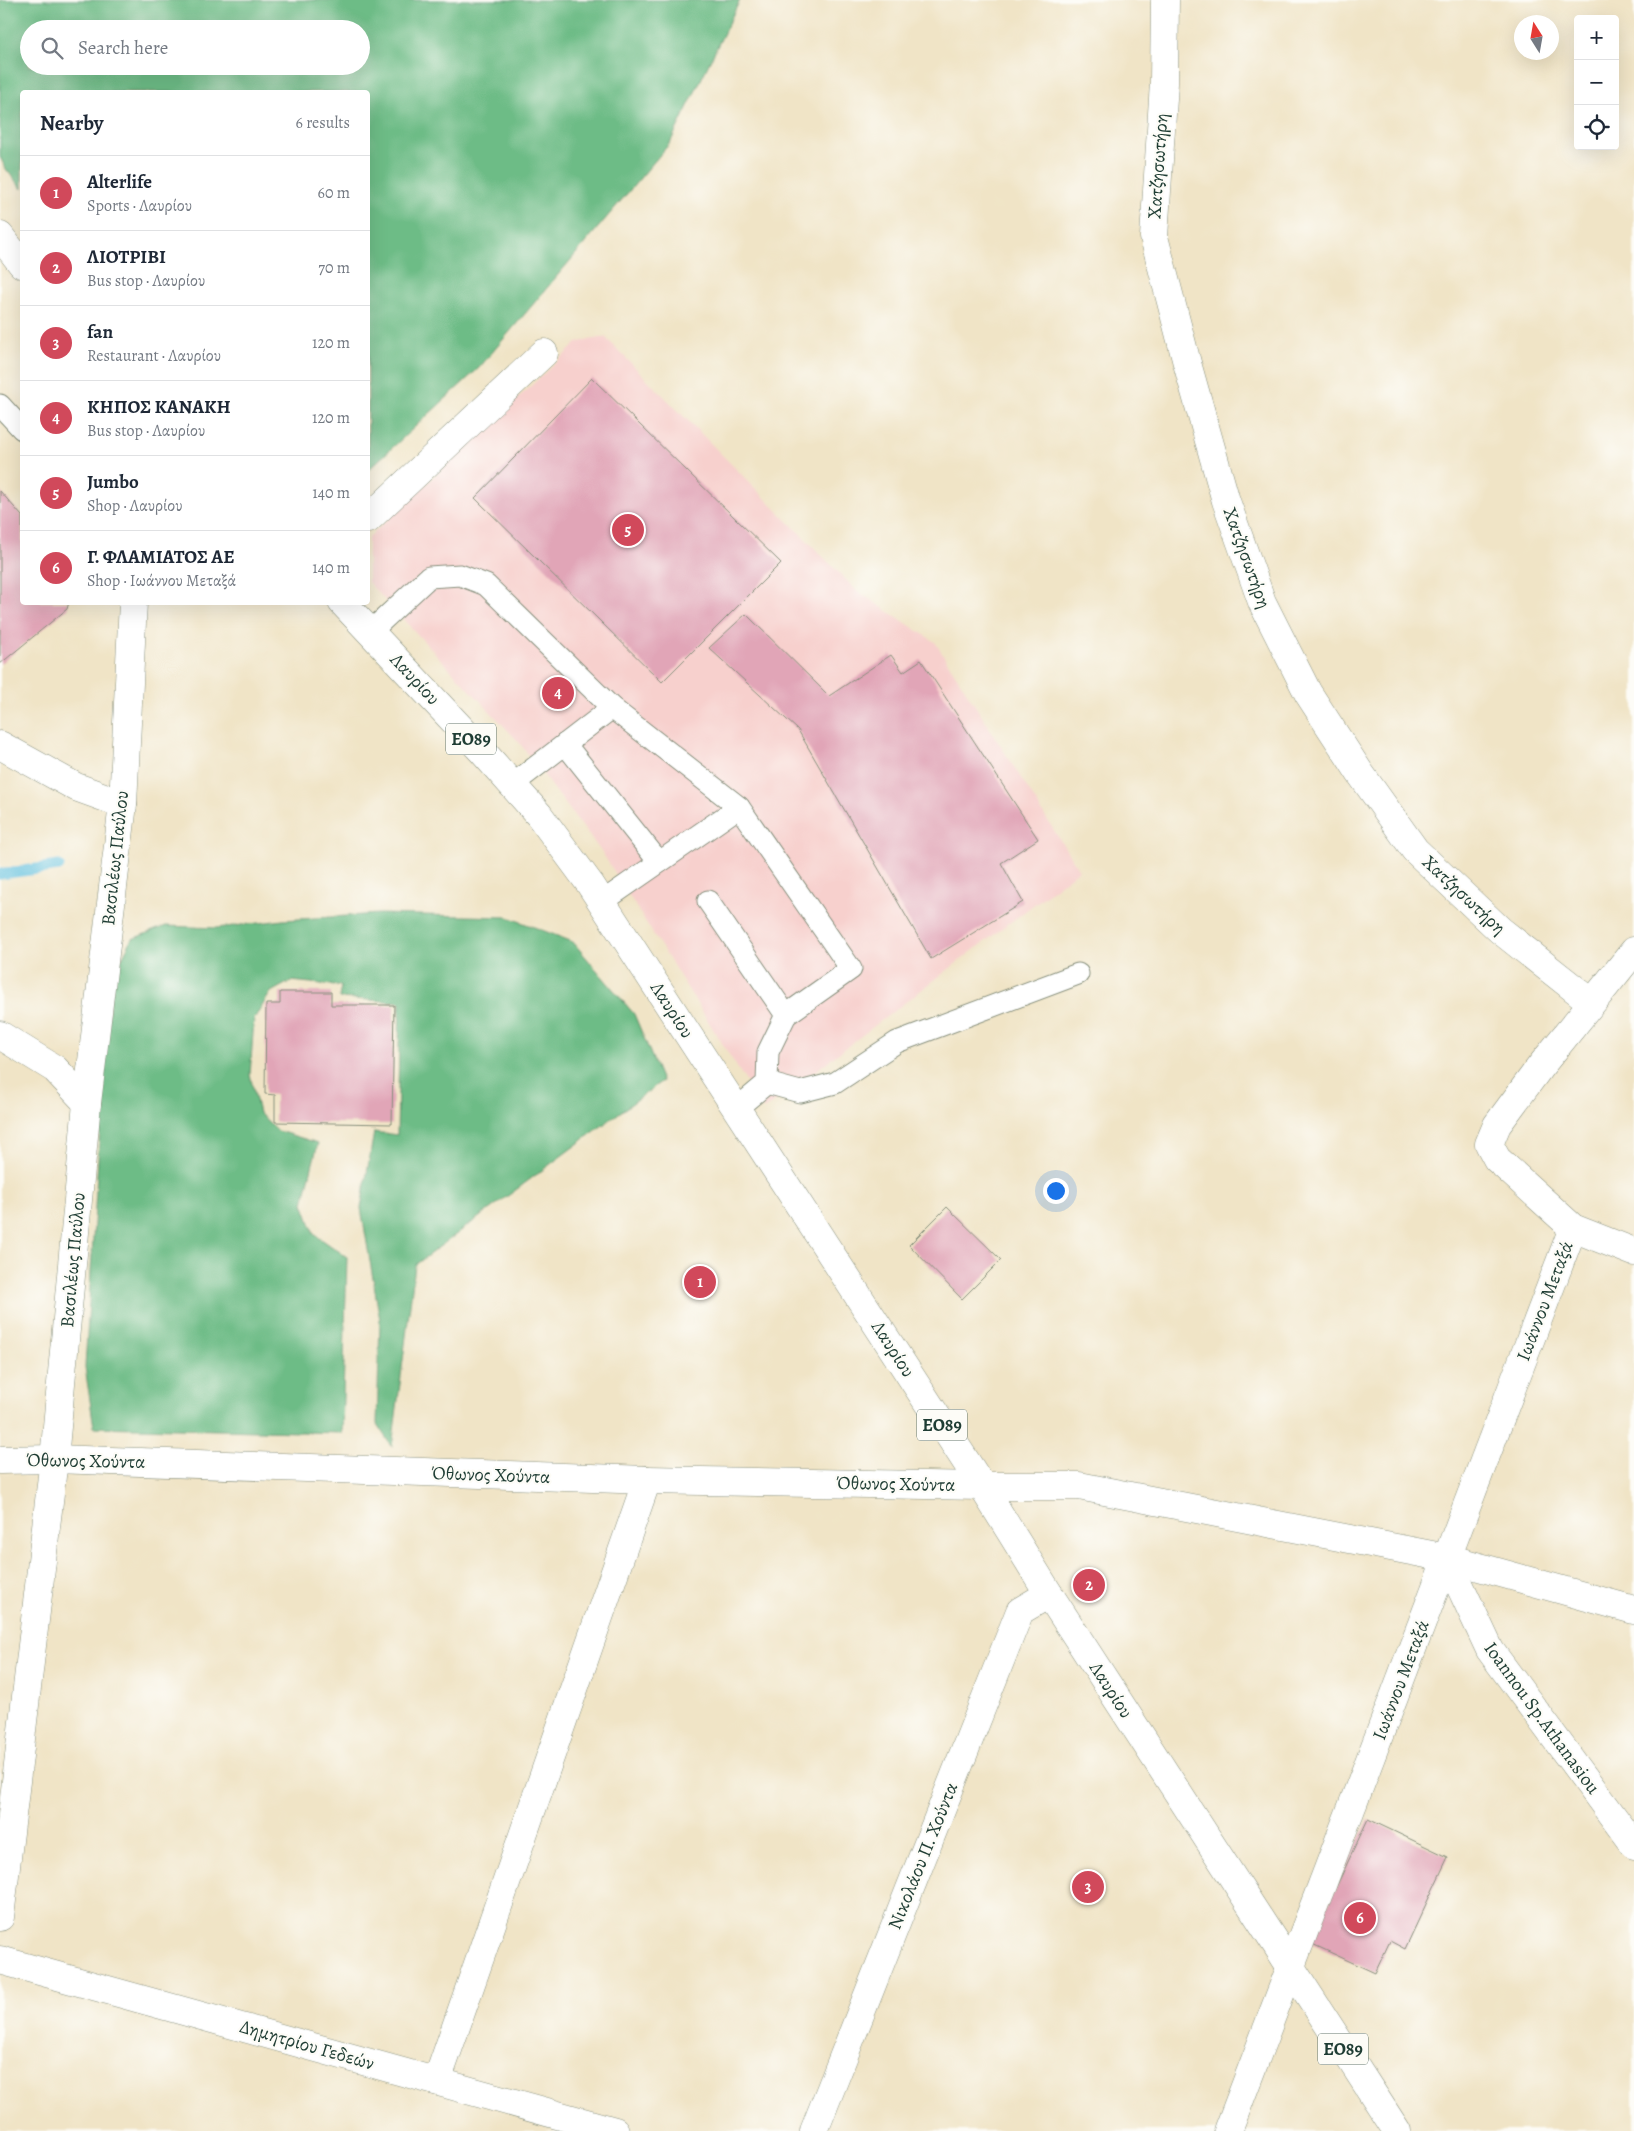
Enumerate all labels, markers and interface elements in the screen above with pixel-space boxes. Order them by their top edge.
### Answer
north arrow [1514,15,1559,60]
map controls [1574,15,1619,150]
button: + [1574,15,1619,60]
search box [20,20,370,75]
icon: search [38,34,66,62]
text: Search here [78,35,168,61]
button: − [1574,60,1619,105]
button: locate [1574,105,1619,150]
text: Nearby [40,109,103,137]
text: 6 results [296,112,350,134]
street label: Χατζησωτήρη [1141,112,1175,220]
text: Alterlife [87,169,152,195]
text: 1 [53,182,59,204]
text: 60 m [318,182,350,204]
text: Sports · Λαυρίου [87,195,192,217]
text: ΛΙΟΤΡΙΒΙ [87,244,166,270]
text: 2 [52,257,60,279]
text: 70 m [318,257,350,279]
text: Bus stop · Λαυρίου [87,270,205,292]
text: fan [87,319,113,345]
text: 3 [53,332,59,354]
text: 120 m [312,332,350,354]
text: Restaurant · Λαυρίου [87,345,221,367]
text: ΚΗΠΟΣ ΚΑΝΑΚΗ [87,394,231,420]
text: 4 [52,407,60,429]
text: 120 m [312,407,350,429]
text: Bus stop · Λαυρίου [87,420,205,442]
text: Jumbo [87,469,139,495]
text: 5 [53,482,59,504]
text: 140 m [312,482,350,504]
text: Shop · Λαυρίου [87,495,183,517]
street label: Χατζησωτήρη [1217,504,1277,612]
pin: 5 [612,511,644,549]
text: Γ. ΦΛΑΜΙΑΤΟΣ ΑΕ [87,544,235,570]
text: 6 [52,557,60,579]
text: 140 m [312,557,350,579]
text: Shop · Ιωάννου Μεταξά [87,570,236,592]
street label: Λαυρίου [383,646,446,711]
pin: 4 [542,674,574,712]
road number: ΕΟ89 [446,724,496,754]
street label: Βασιλέως Παύλου [95,789,135,927]
street label: Χατζησωτήρη [1416,849,1512,941]
street label: Λαυρίου [643,976,700,1043]
your location [1043,1178,1069,1204]
street label: Βασιλέως Παύλου [54,1191,92,1329]
street label: Ιωάννου Μεταξά [1510,1237,1580,1365]
pin: 1 [684,1263,716,1301]
street label: Λαυρίου [864,1315,921,1382]
road number: ΕΟ89 [917,1410,967,1440]
street label: Όθωνος Χούντα [25,1447,146,1475]
street label: Όθωνος Χούντα [430,1460,551,1490]
street label: Όθωνος Χούντα [835,1470,956,1498]
pin: 2 [1073,1566,1105,1604]
street label: Ιωάννου Μεταξά [1366,1616,1436,1744]
street label: Ioannou Sp.Athanasiou [1478,1636,1607,1800]
street label: Λαυρίου [1082,1656,1139,1723]
street label: Νικολάου Π. Χούντα [882,1779,964,1933]
pin: 3 [1072,1868,1104,1906]
pin: 6 [1344,1899,1376,1937]
street label: Δημητρίου Γεδεών [237,2013,377,2077]
road number: ΕΟ89 [1318,2034,1368,2064]

